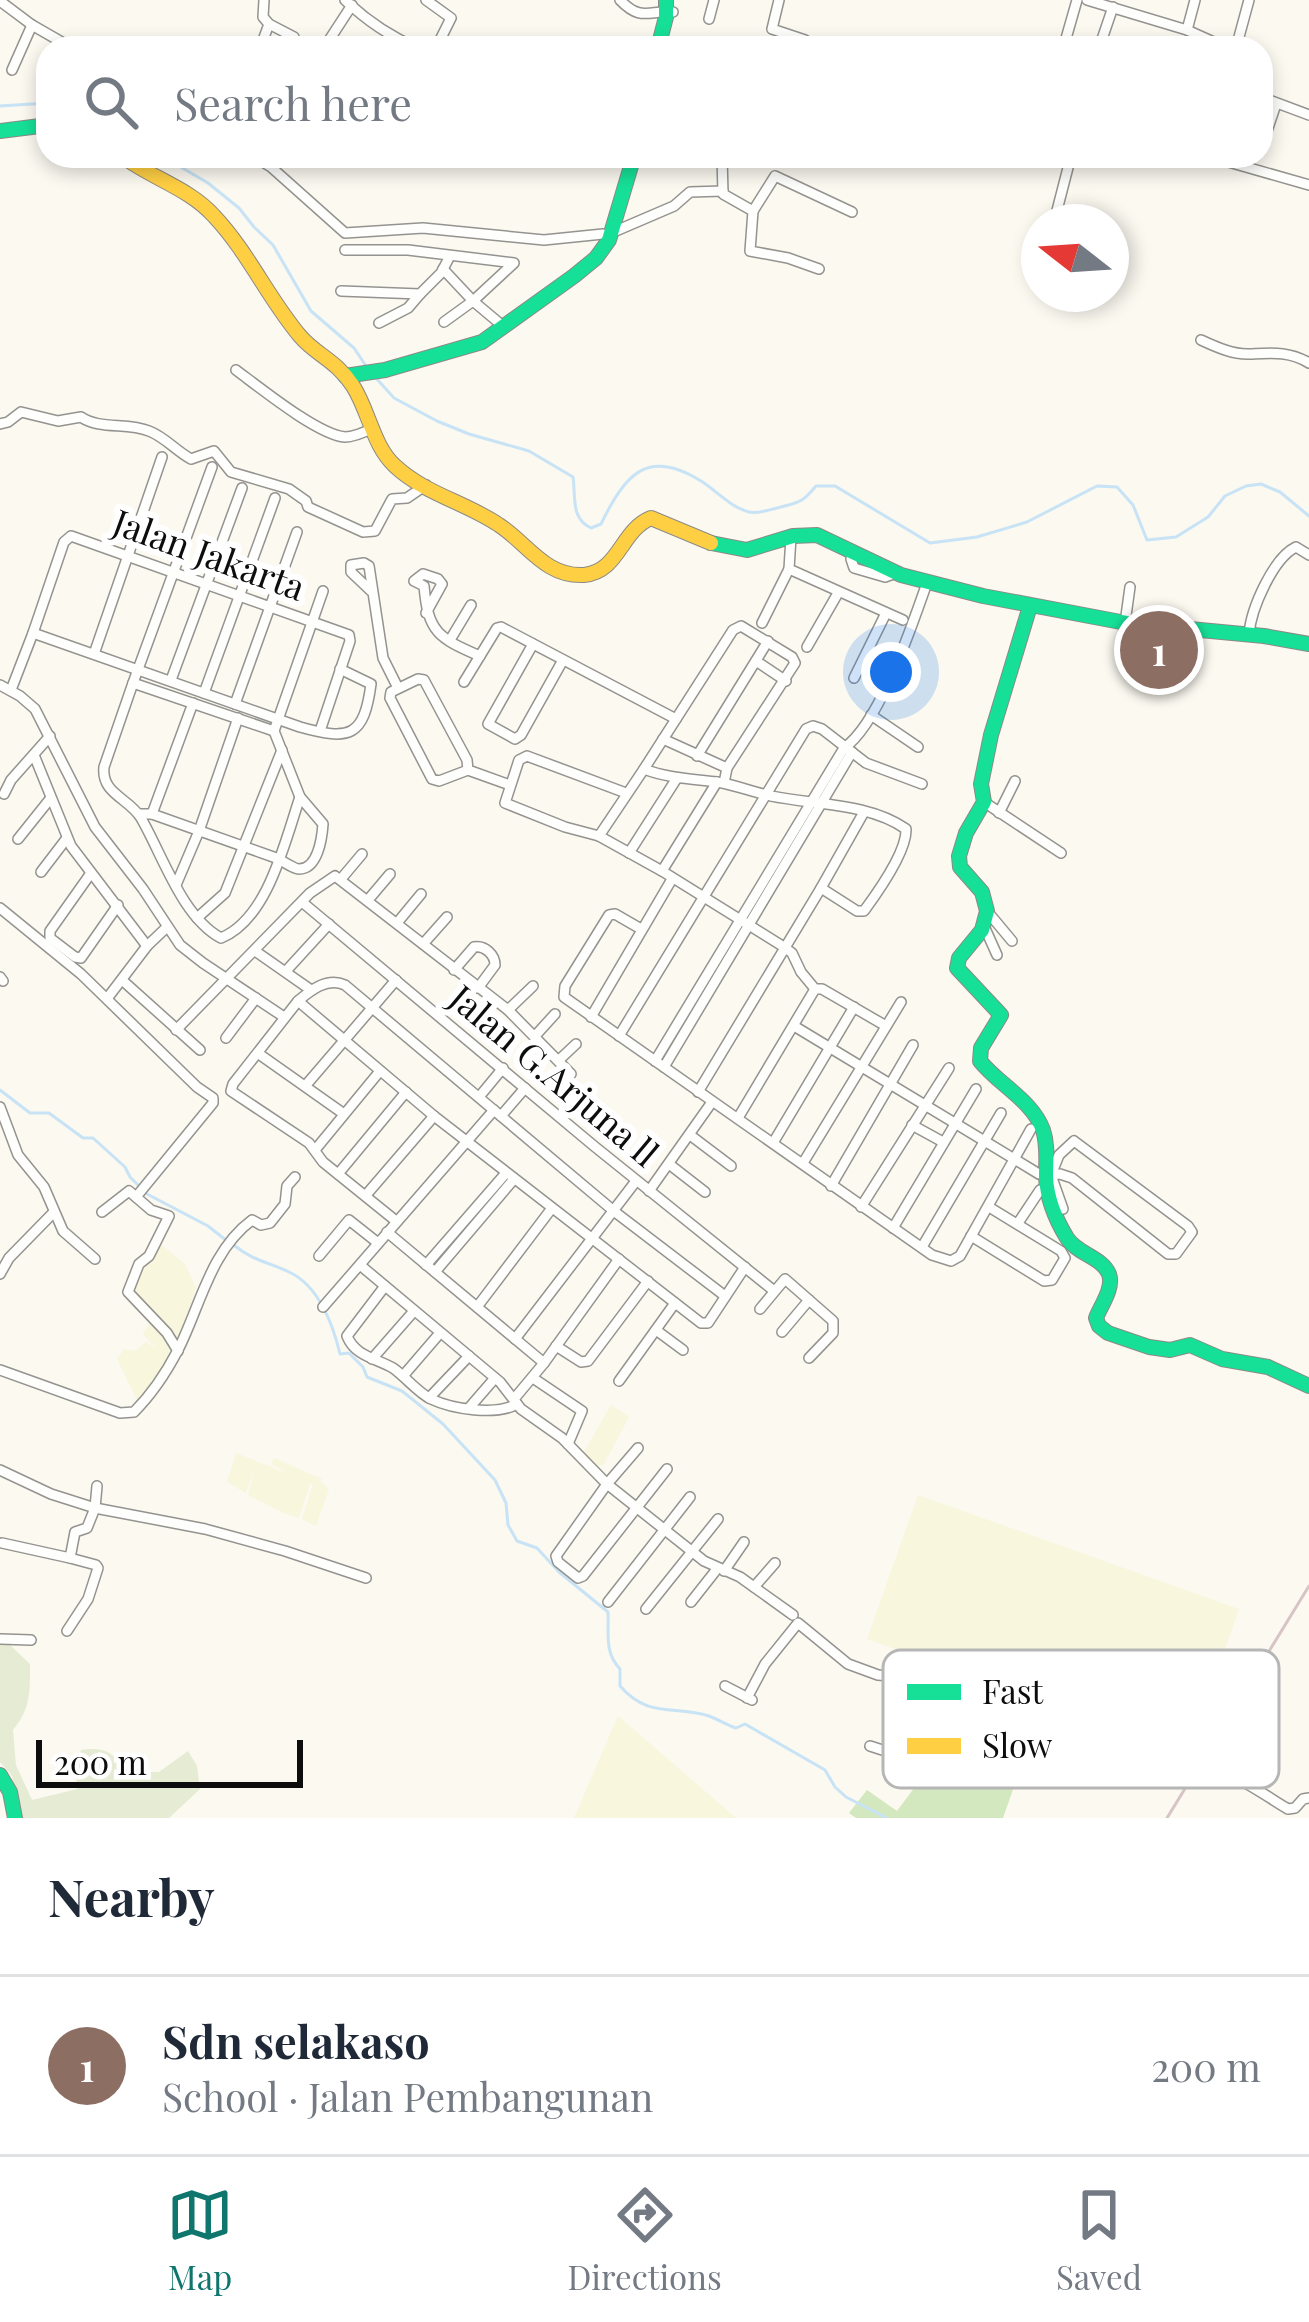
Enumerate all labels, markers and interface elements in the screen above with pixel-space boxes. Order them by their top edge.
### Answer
search box [36,36,1273,168]
icon: search [78,69,144,135]
text: Search here [174,72,412,132]
north arrow [1021,204,1129,312]
street label: Jalan Jakarta [106,496,312,610]
pin: 1 [1120,605,1198,695]
your location [861,642,921,702]
street label: Jalan G.Arjuna ll [440,972,670,1176]
legend [883,1650,1279,1788]
text: Fast [982,1668,1045,1712]
text: Slow [982,1722,1053,1766]
scale bar [36,1734,303,1787]
text: 200 m [54,1739,147,1783]
text: Nearby [48,1862,214,1930]
text: Sdn selakaso [162,2010,430,2070]
text: 1 [80,2040,94,2092]
text: 200 m [1151,2040,1261,2092]
text: School · Jalan Pembangunan [162,2070,653,2122]
tab: Map [167,2182,233,2298]
tab: Directions [567,2182,722,2298]
tab: Saved [1056,2182,1142,2298]

